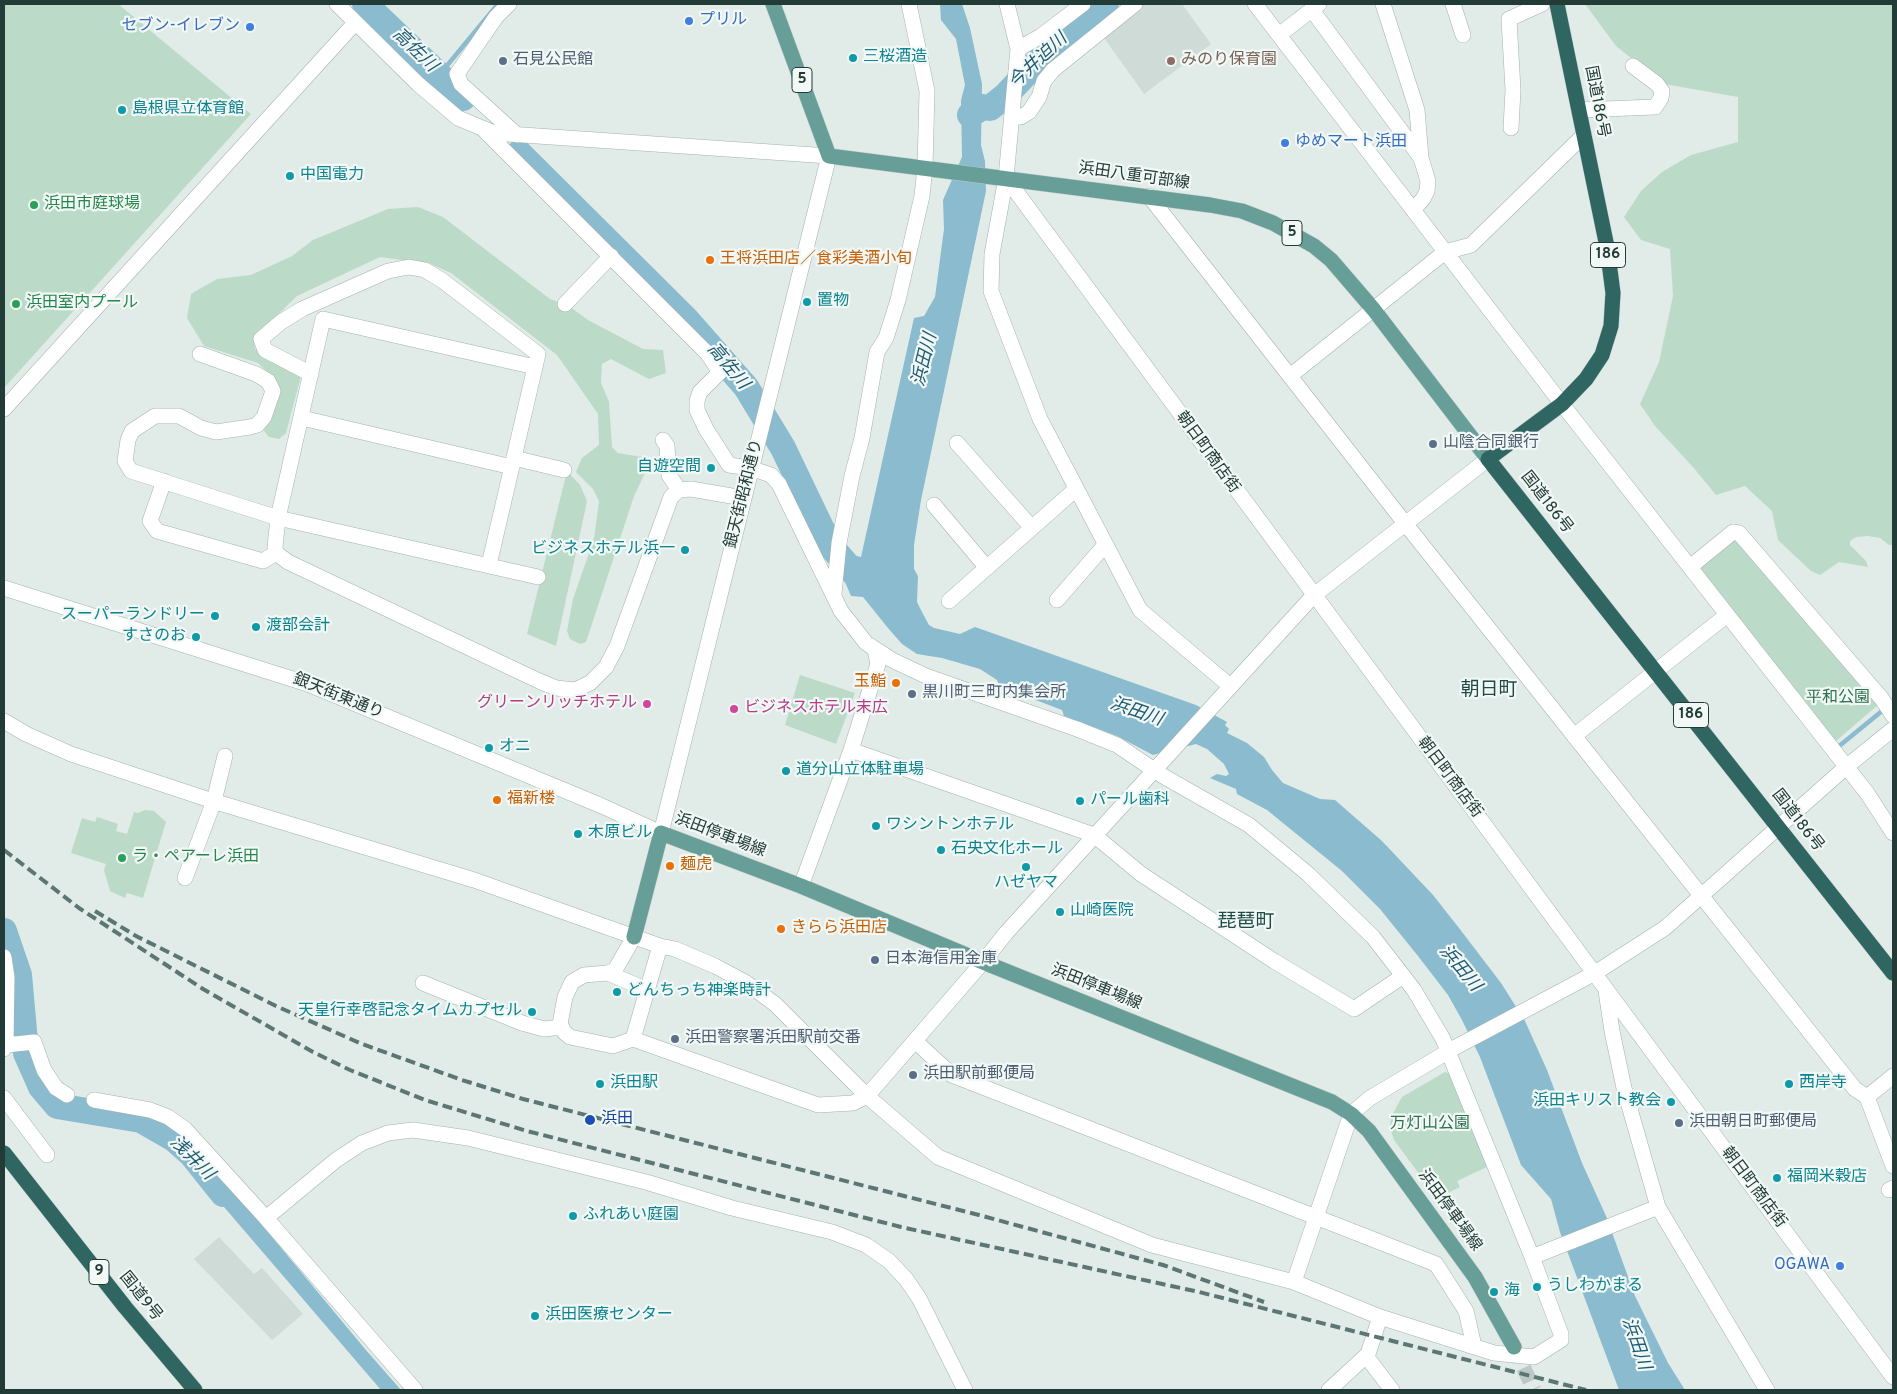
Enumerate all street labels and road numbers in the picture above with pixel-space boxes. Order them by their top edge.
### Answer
street label: 国道186号 [1580,64,1612,140]
road number: 5 [792,68,812,92]
street label: 浜田八重可部線 [1077,160,1191,194]
road number: 5 [1282,220,1302,246]
road number: 186 [1590,242,1626,268]
street label: 朝日町商店街 [1171,409,1243,497]
street label: 銀天街昭和通り [722,437,768,551]
street label: 国道186号 [1516,468,1576,538]
street label: 銀天街東通り [290,670,386,724]
road number: 186 [1674,702,1708,728]
street label: 朝日町商店街 [1412,734,1486,822]
street label: 国道186号 [1767,786,1827,856]
street label: 浜田停車場線 [672,810,768,862]
street label: 浜田停車場線 [1048,961,1144,1015]
street label: 朝日町商店街 [1716,1144,1790,1232]
street label: 浜田停車場線 [1413,1167,1485,1255]
road number: 9 [89,1260,109,1284]
street label: 国道9号 [114,1269,166,1325]

